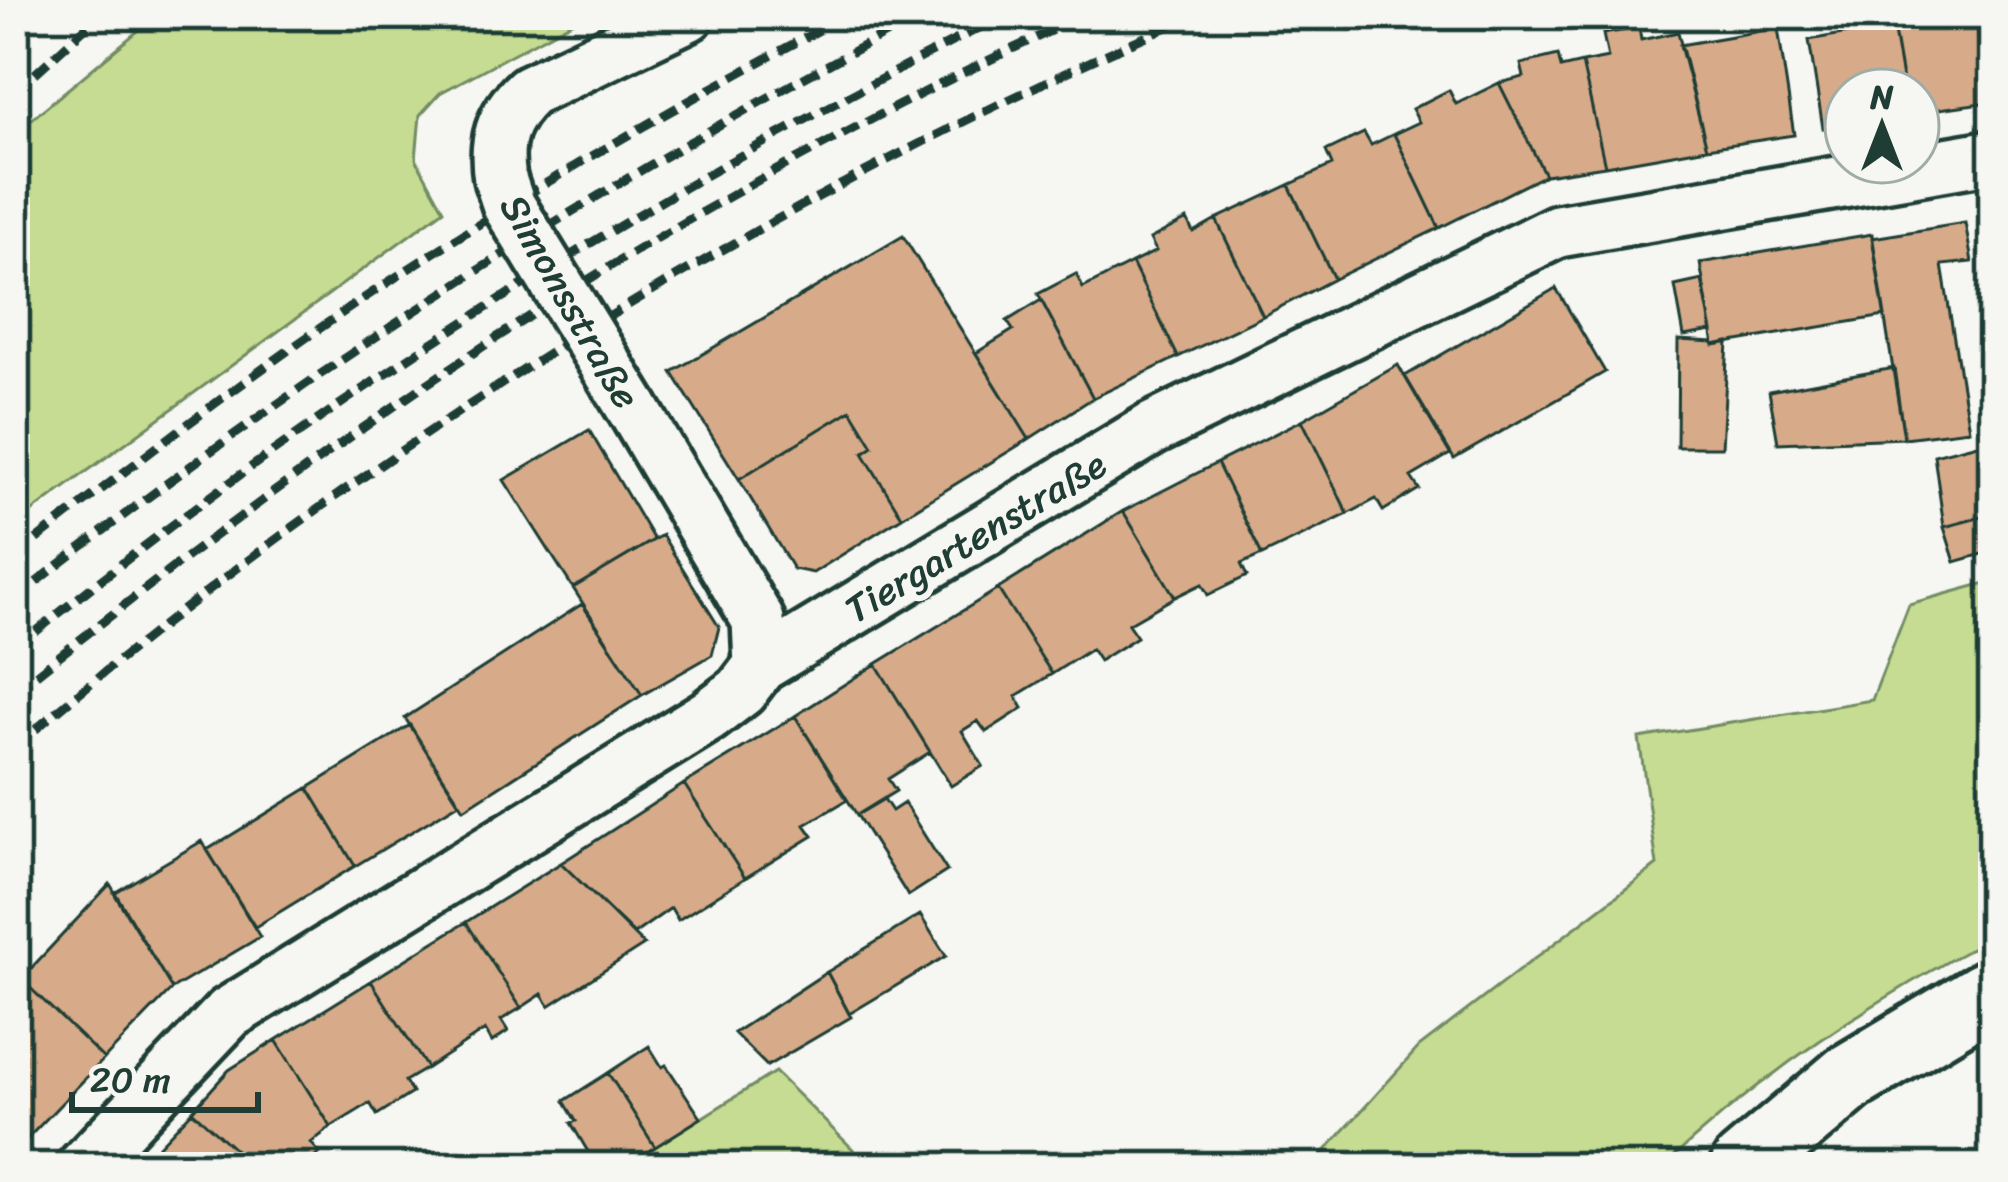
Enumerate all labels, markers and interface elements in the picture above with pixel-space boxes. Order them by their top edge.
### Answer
north arrow [1822,66,1942,186]
text: N [1870,68,1895,126]
street label: Simonsstraße [481,180,660,422]
street label: Tiergartenstraße [831,430,1120,642]
scale bar [72,1038,258,1112]
text: 20 m [90,1048,171,1112]

